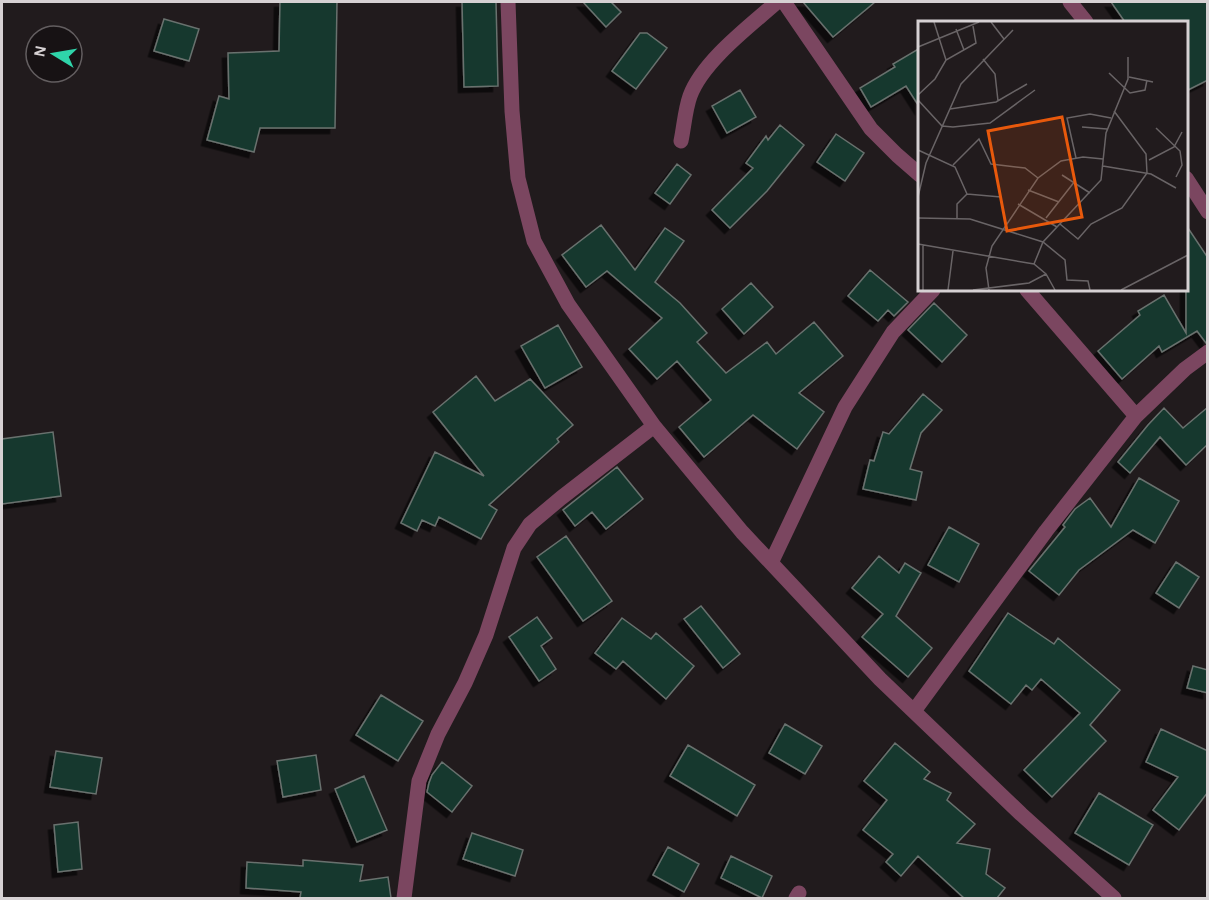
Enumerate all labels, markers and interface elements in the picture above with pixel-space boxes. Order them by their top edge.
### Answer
inset map [918,21,1188,291]
north arrow [24,24,84,84]
text: N [31,44,49,58]

